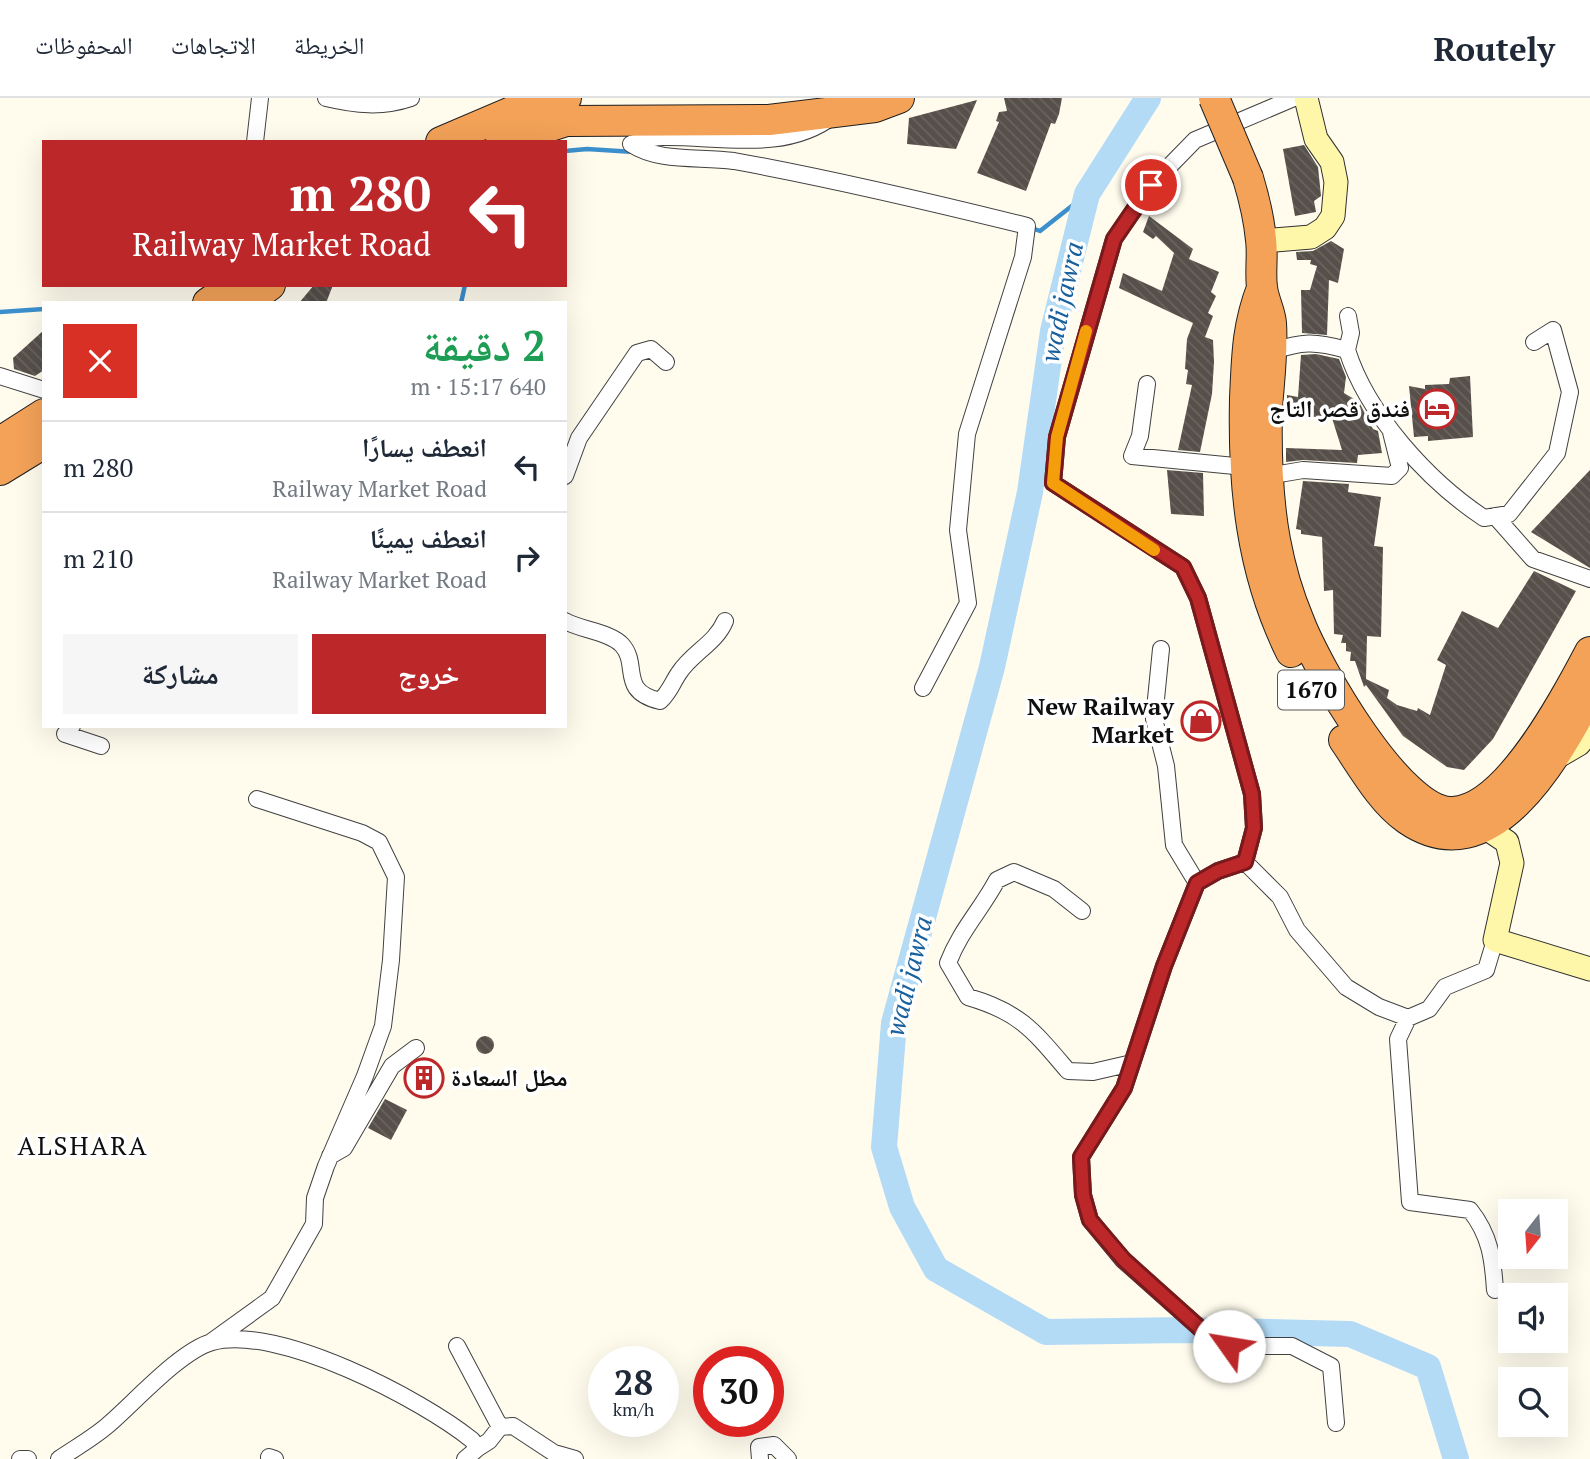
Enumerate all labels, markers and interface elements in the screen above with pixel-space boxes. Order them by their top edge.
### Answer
text: Routely [1433,27,1555,70]
text: المحفوظات [35,29,133,61]
text: الاتجاهات [171,29,256,61]
text: الخريطة [294,29,365,61]
pin [1121,155,1181,215]
text: 280 m [289,160,431,225]
icon: arrive [1132,166,1170,204]
icon: left [455,168,546,259]
text: Railway Market Road [132,223,431,265]
water label: wadi jawra [1032,239,1090,365]
text: 2 دقيقة [423,317,546,373]
button: close [63,324,137,398]
text: 640 m · 15:17 [411,371,546,402]
hotel icon: فندق قصر التاج [1416,388,1458,430]
place label: فندق قصر التاج [1269,392,1410,424]
text: انعطف يسارًا [362,430,487,464]
icon: left [508,448,546,486]
text: 280 m [63,450,133,484]
text: Railway Market Road [272,473,487,504]
text: انعطف يمينًا [370,521,487,555]
icon: right [508,539,546,577]
text: 210 m [63,541,133,575]
text: Railway Market Road [272,564,487,595]
button: مشاركة [63,634,298,714]
button: خروج [312,634,546,714]
road number: 1670 [1278,670,1344,710]
place label: New Railway Market [1027,690,1175,750]
shop icon: New Railway Market [1180,700,1222,742]
water label: wadi jawra [877,913,939,1039]
building icon: مطل السعادة [403,1057,445,1099]
place label: مطل السعادة [451,1061,568,1093]
district label: ALSHARA [18,1128,148,1162]
north arrow [1498,1199,1568,1269]
map controls [1498,1199,1568,1437]
button: sound [1498,1283,1568,1353]
position arrow [1192,1309,1266,1383]
speed limit sign: 30 [693,1346,784,1437]
text: 28 [614,1359,653,1405]
button: search [1498,1367,1568,1437]
text: km/h [613,1397,654,1421]

